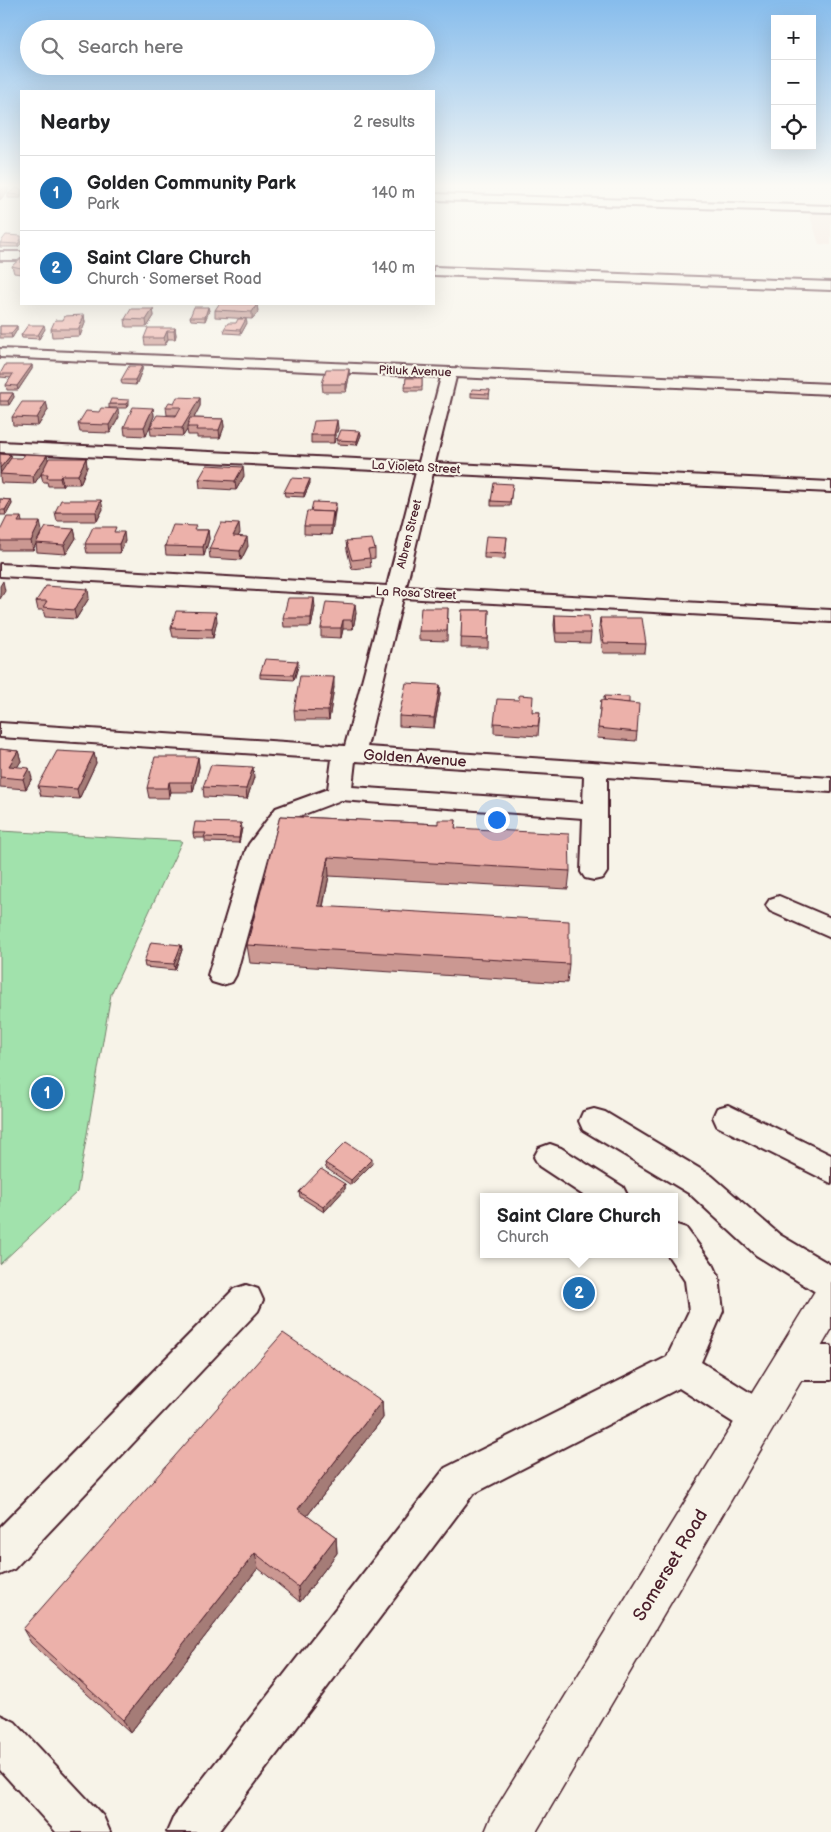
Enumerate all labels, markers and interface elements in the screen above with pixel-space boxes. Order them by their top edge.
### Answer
map controls [771,15,816,150]
button: + [771,15,816,60]
search box [20,20,435,75]
icon: search [38,34,66,62]
text: Search here [78,36,183,59]
button: − [771,60,816,105]
button: locate [771,105,816,150]
text: Nearby [40,110,110,135]
text: 2 results [353,113,415,132]
text: Golden Community Park [87,172,296,195]
text: 1 [53,184,59,203]
text: 140 m [372,184,415,203]
text: Park [87,195,119,214]
text: Saint Clare Church [87,247,251,270]
text: 2 [51,259,61,278]
text: 140 m [372,259,415,278]
text: Church · Somerset Road [87,270,262,289]
street label: Pitluk Avenue [378,363,452,380]
street label: La Violeta Street [371,458,461,477]
street label: Albren Street [394,498,425,570]
street label: La Rosa Street [375,584,457,603]
street label: Golden Avenue [363,745,467,772]
your location [484,807,510,833]
pin: 1 [31,1074,63,1112]
popup [480,1193,678,1258]
text: Saint Clare Church [497,1205,661,1228]
text: Church [497,1228,549,1247]
pin: 2 [563,1274,595,1312]
street label: Somerset Road [629,1506,712,1625]

